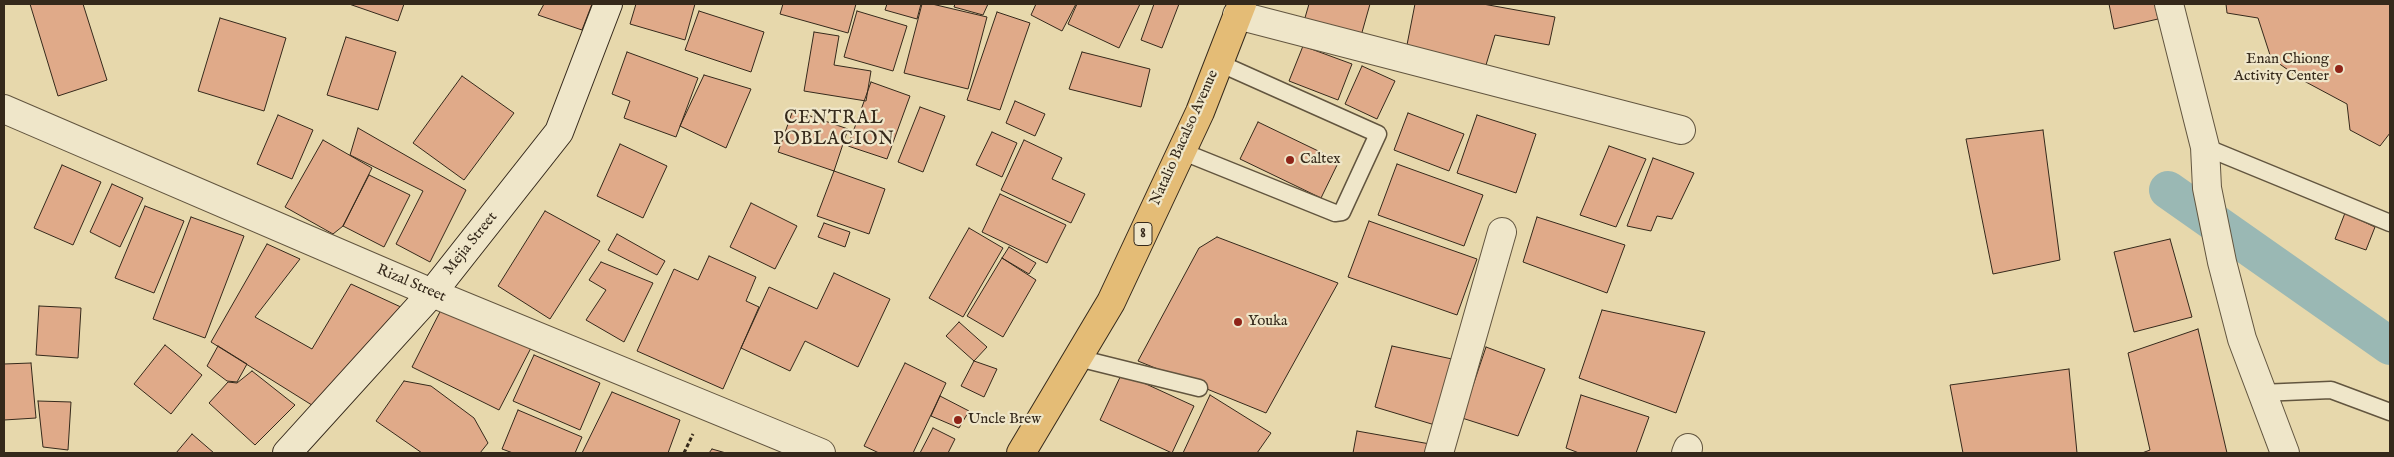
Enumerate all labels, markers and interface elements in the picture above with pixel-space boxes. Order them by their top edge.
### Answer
place label: Enan Chiong Activity Center [2234,51,2329,86]
marker: Enan Chiong Activity Center [2333,63,2345,75]
street label: Natalio Bacalso Avenue [1147,68,1223,208]
district label: CENTRAL POBLACION [772,108,896,150]
place label: Caltex [1300,151,1341,169]
marker: Caltex [1284,154,1296,166]
street label: Mejia Street [440,209,502,279]
road number: 8 [1134,222,1152,245]
street label: Rizal Street [374,261,448,307]
place label: Youka [1248,313,1288,331]
marker: Youka [1232,316,1244,328]
place label: Uncle Brew [968,411,1041,429]
marker: Uncle Brew [952,414,964,426]

